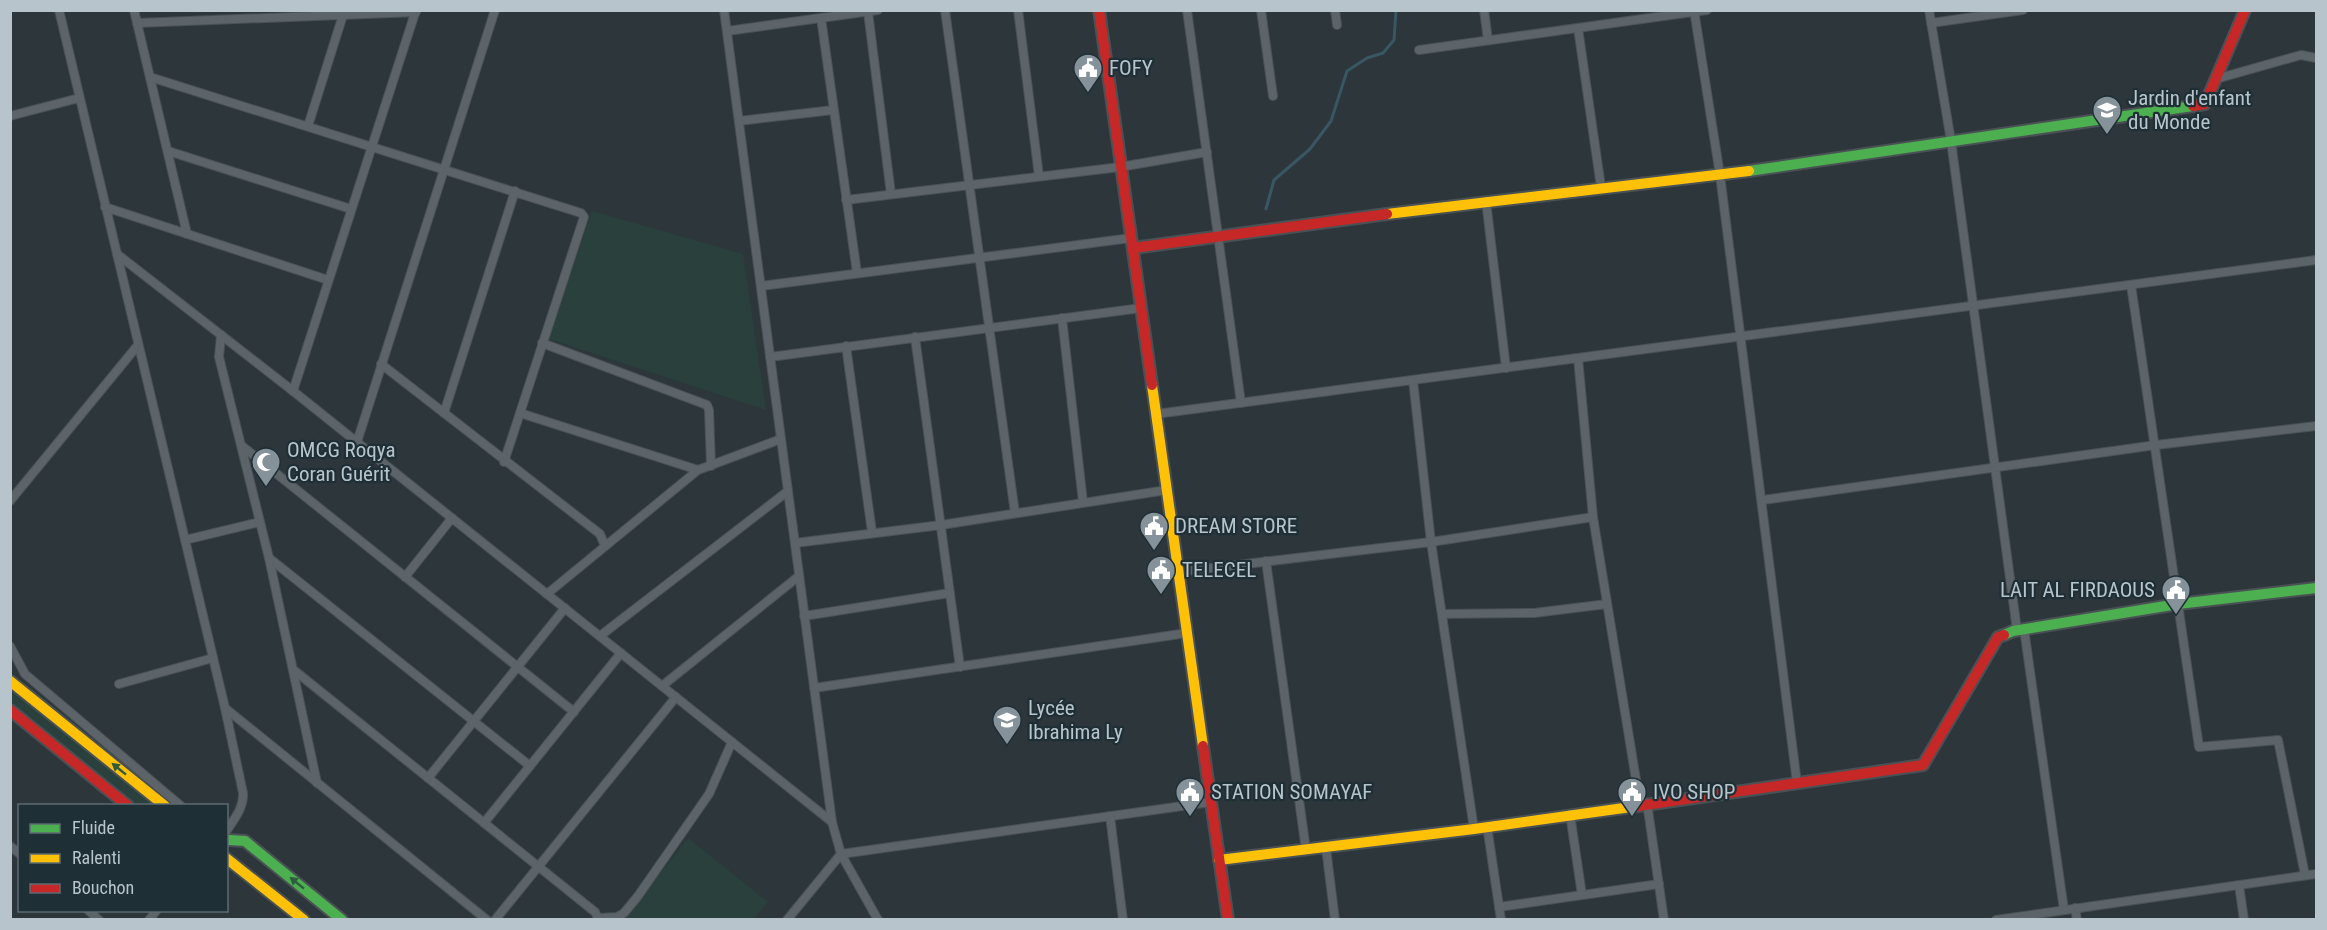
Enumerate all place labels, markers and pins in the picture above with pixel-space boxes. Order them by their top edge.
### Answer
public building icon: FOFY [1072,52,1104,94]
place label: FOFY [1109,56,1153,80]
place label: Jardin d'enfant du Monde [2128,86,2251,134]
school or university icon: Jardin d'enfant du Monde [2091,94,2123,136]
place label: OMCG Roqya Coran Guérit [287,438,395,486]
mosque icon: OMCG Roqya Coran Guérit [250,446,282,488]
public building icon: DREAM STORE [1138,510,1170,552]
place label: DREAM STORE [1175,514,1297,538]
public building icon: TELECEL [1145,554,1177,596]
place label: TELECEL [1182,558,1256,582]
public building icon: LAIT AL FIRDAOUS [2160,574,2192,616]
place label: LAIT AL FIRDAOUS [2000,578,2155,602]
place label: Lycée Ibrahima Ly [1028,696,1123,744]
school or university icon: Lycée Ibrahima Ly [991,704,1023,746]
public building icon: STATION SOMAYAF [1174,776,1206,818]
public building icon: IVO SHOP [1616,776,1648,818]
place label: STATION SOMAYAF [1211,780,1372,804]
place label: IVO SHOP [1653,780,1736,804]

